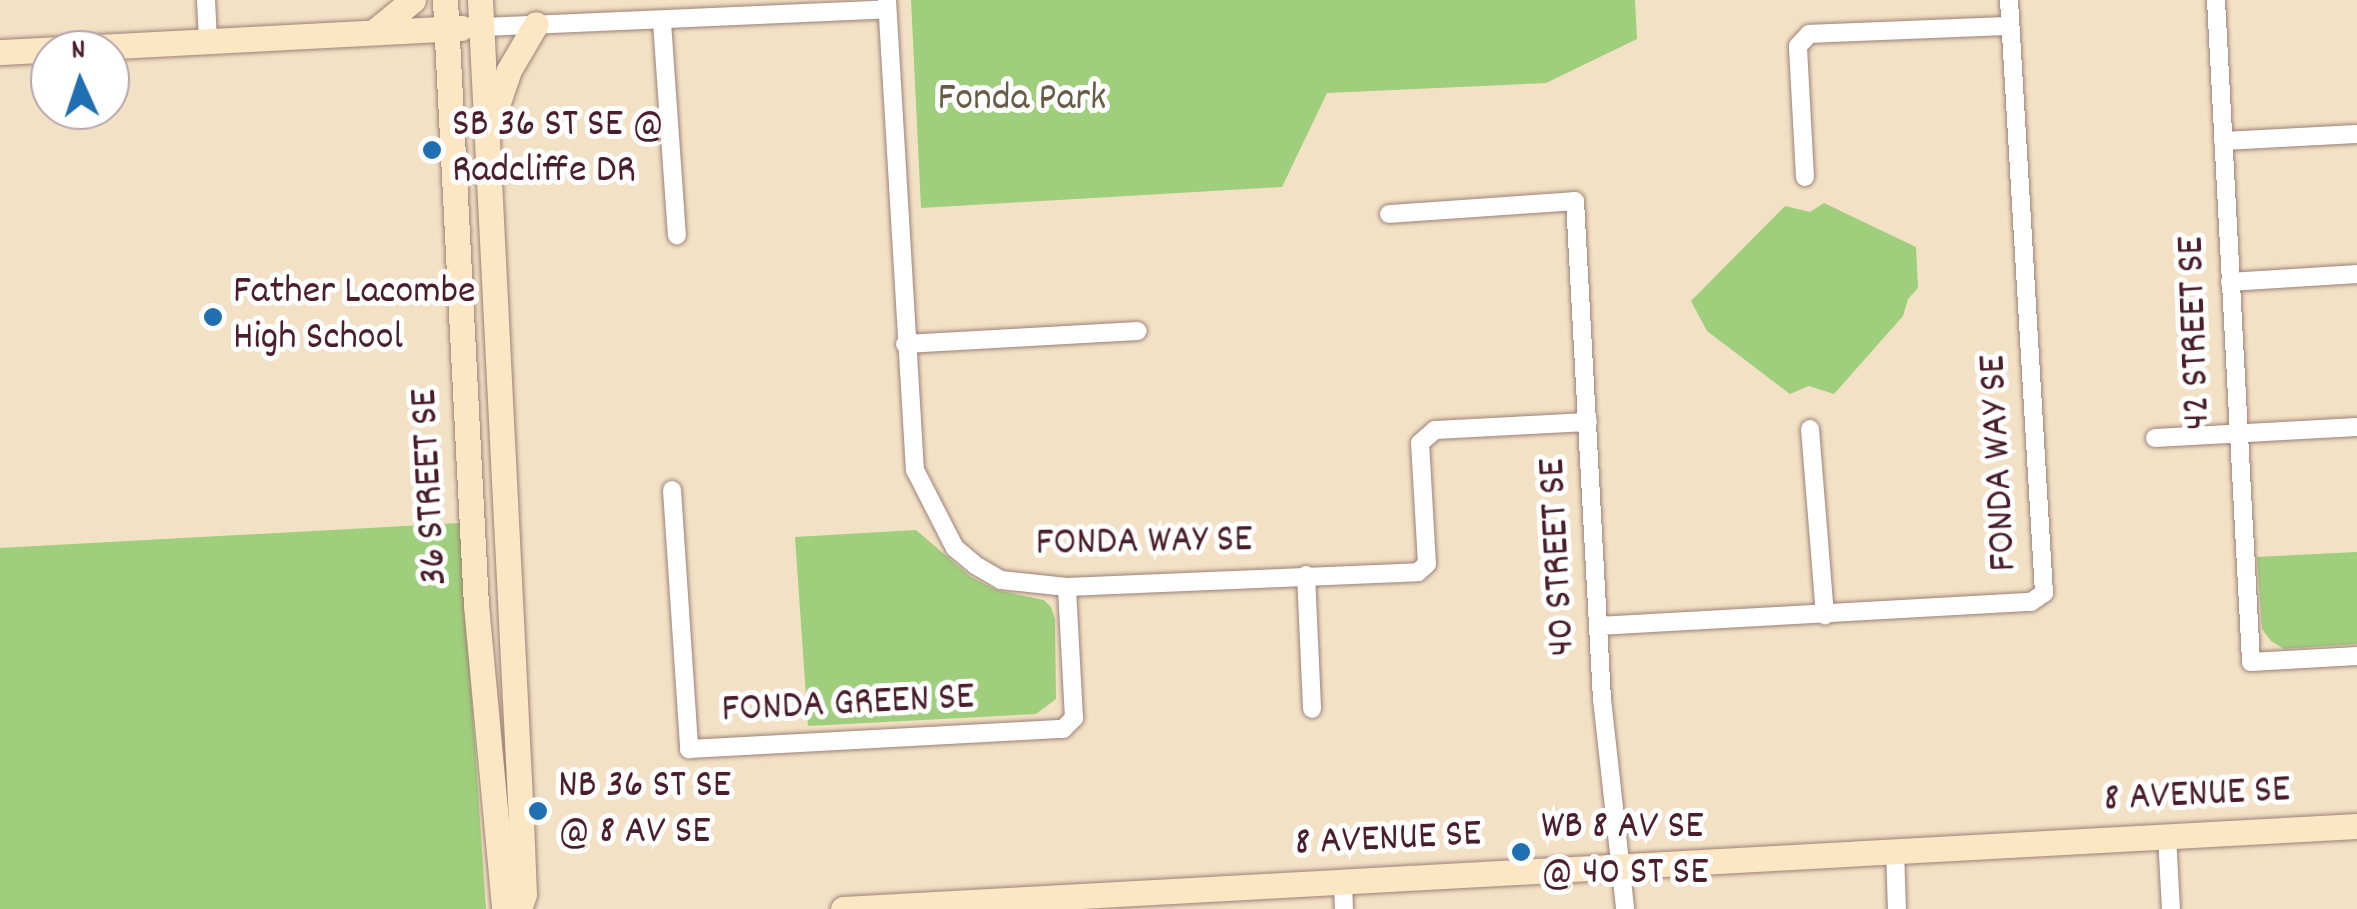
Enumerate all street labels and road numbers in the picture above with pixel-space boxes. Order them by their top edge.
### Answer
street label: 42 STREET SE [2170,235,2224,431]
street label: FONDA WAY SE [1971,354,2031,572]
street label: 36 STREET SE [403,387,461,587]
street label: 40 STREET SE [1531,457,1589,657]
street label: FONDA WAY SE [1035,518,1253,570]
street label: FONDA GREEN SE [720,675,976,737]
street label: 8 AVENUE SE [2103,768,2291,826]
street label: 8 AVENUE SE [1294,812,1482,870]

